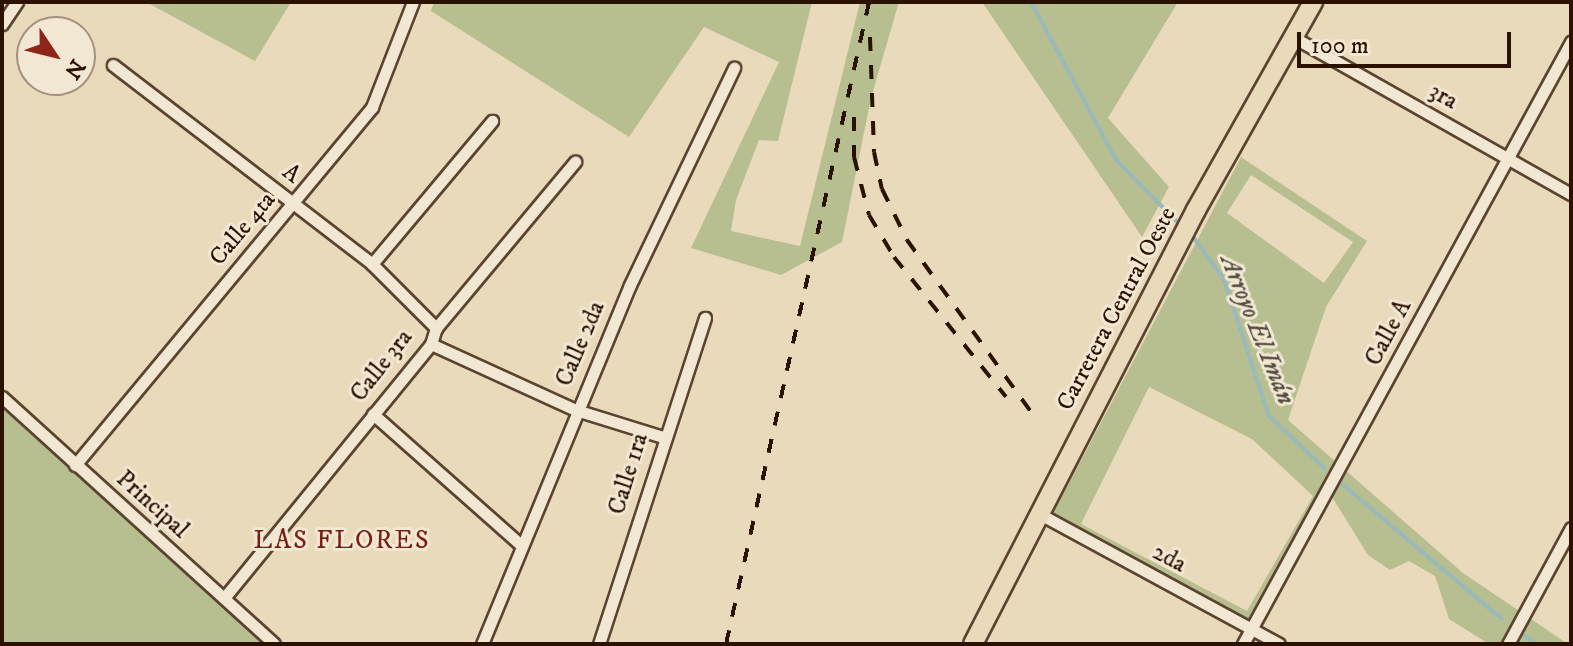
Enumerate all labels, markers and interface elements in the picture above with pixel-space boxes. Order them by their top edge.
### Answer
north arrow [16,16,96,96]
scale bar [1301,16,1515,66]
text: 100 m [1311,31,1369,61]
text: N [58,54,91,84]
street label: 3ra [1424,78,1462,116]
street label: A [276,158,306,190]
street label: Calle 4ta [204,186,282,272]
street label: Carretera Central Oeste [1051,203,1183,415]
water label: Arroyo El Imán [1213,251,1301,409]
street label: Calle A [1360,295,1418,371]
street label: Calle 2da [550,297,612,391]
street label: Calle 3ra [345,324,419,408]
street label: Calle 1ra [603,430,655,518]
street label: Principal [110,465,194,545]
district label: LAS FLORES [253,525,431,557]
street label: 2da [1147,538,1191,580]

